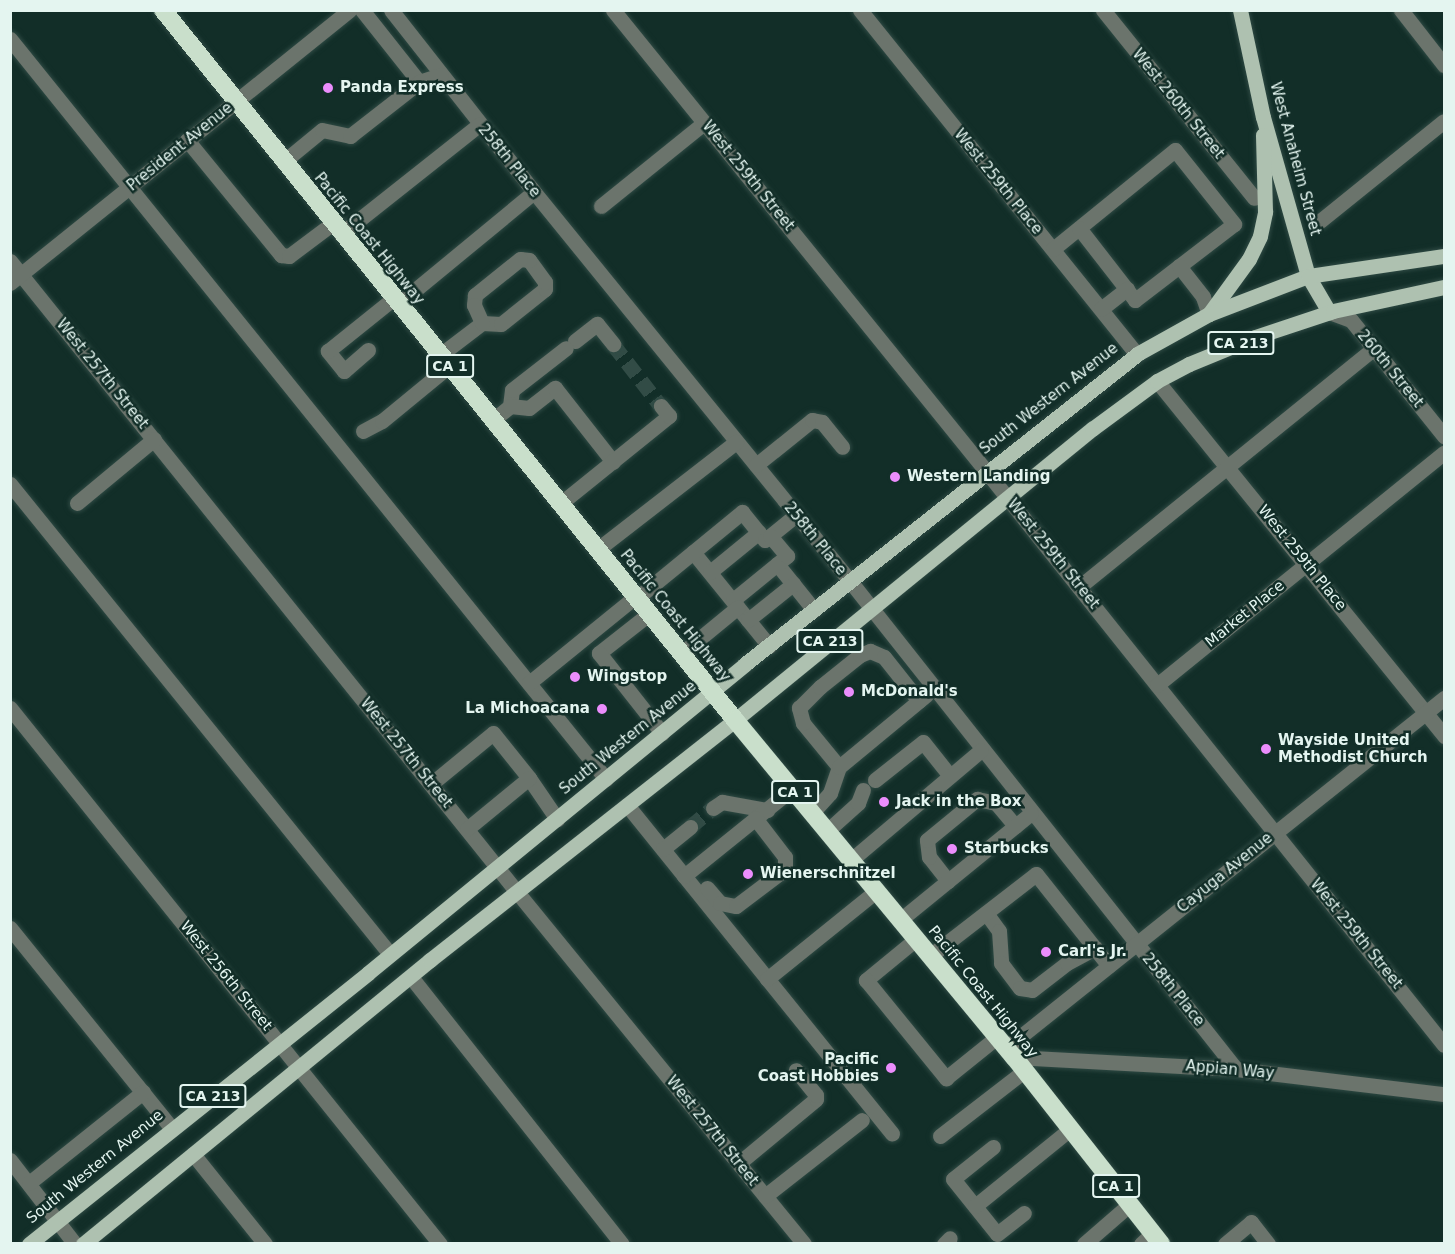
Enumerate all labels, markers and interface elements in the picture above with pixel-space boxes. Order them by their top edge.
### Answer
street label: West 260th Street [1128,45,1228,163]
place label: Panda Express [340,79,464,97]
street label: West Anaheim Street [1266,80,1324,238]
marker: Panda Express [321,81,335,95]
street label: President Avenue [124,99,236,195]
street label: West 259th Street [698,117,798,235]
street label: 258th Place [474,121,544,201]
street label: West 259th Place [950,126,1046,238]
street label: Pacific Coast Highway [310,169,428,309]
street label: West 257th Street [52,315,152,433]
street label: 260th Street [1353,327,1427,411]
road number: CA 213 [1206,332,1276,354]
street label: South Western Avenue [976,339,1122,459]
road number: CA 1 [426,355,474,377]
place label: Western Landing [907,468,1050,486]
marker: Western Landing [888,470,902,484]
street label: West 259th Street [1003,495,1103,613]
street label: 258th Place [780,499,850,579]
street label: West 259th Place [1254,502,1350,614]
street label: Pacific Coast Highway [616,546,734,686]
street label: Market Place [1202,577,1288,651]
road number: CA 213 [796,630,864,652]
place label: Wingstop [587,668,667,686]
marker: Wingstop [568,670,582,684]
street label: South Western Avenue [556,677,700,799]
place label: McDonald's [861,683,958,701]
marker: McDonald's [842,685,856,699]
street label: West 257th Street [356,694,456,812]
place label: La Michoacana [465,700,590,718]
marker: La Michoacana [595,702,609,716]
place label: Wayside United Methodist Church [1278,731,1428,766]
marker: Wayside United Methodist Church [1259,742,1273,756]
road number: CA 1 [771,781,819,803]
place label: Jack in the Box [896,793,1021,811]
marker: Jack in the Box [877,795,891,809]
street label: Cayuga Avenue [1174,829,1276,917]
place label: Starbucks [964,840,1049,858]
marker: Starbucks [945,842,959,856]
place label: Wienerschnitzel [760,865,896,883]
marker: Wienerschnitzel [741,867,755,881]
street label: West 259th Street [1306,875,1406,993]
street label: West 256th Street [176,917,276,1035]
street label: Pacific Coast Highway [924,922,1042,1062]
place label: Carl's Jr. [1058,943,1127,961]
marker: Carl's Jr. [1039,945,1053,959]
street label: 258th Place [1138,950,1208,1030]
place label: Pacific Coast Hobbies [758,1050,879,1085]
street label: Appian Way [1185,1057,1275,1083]
marker: Pacific Coast Hobbies [884,1061,898,1075]
street label: West 257th Street [662,1072,762,1190]
road number: CA 213 [178,1085,248,1107]
street label: South Western Avenue [23,1106,167,1228]
road number: CA 1 [1092,1175,1140,1197]

